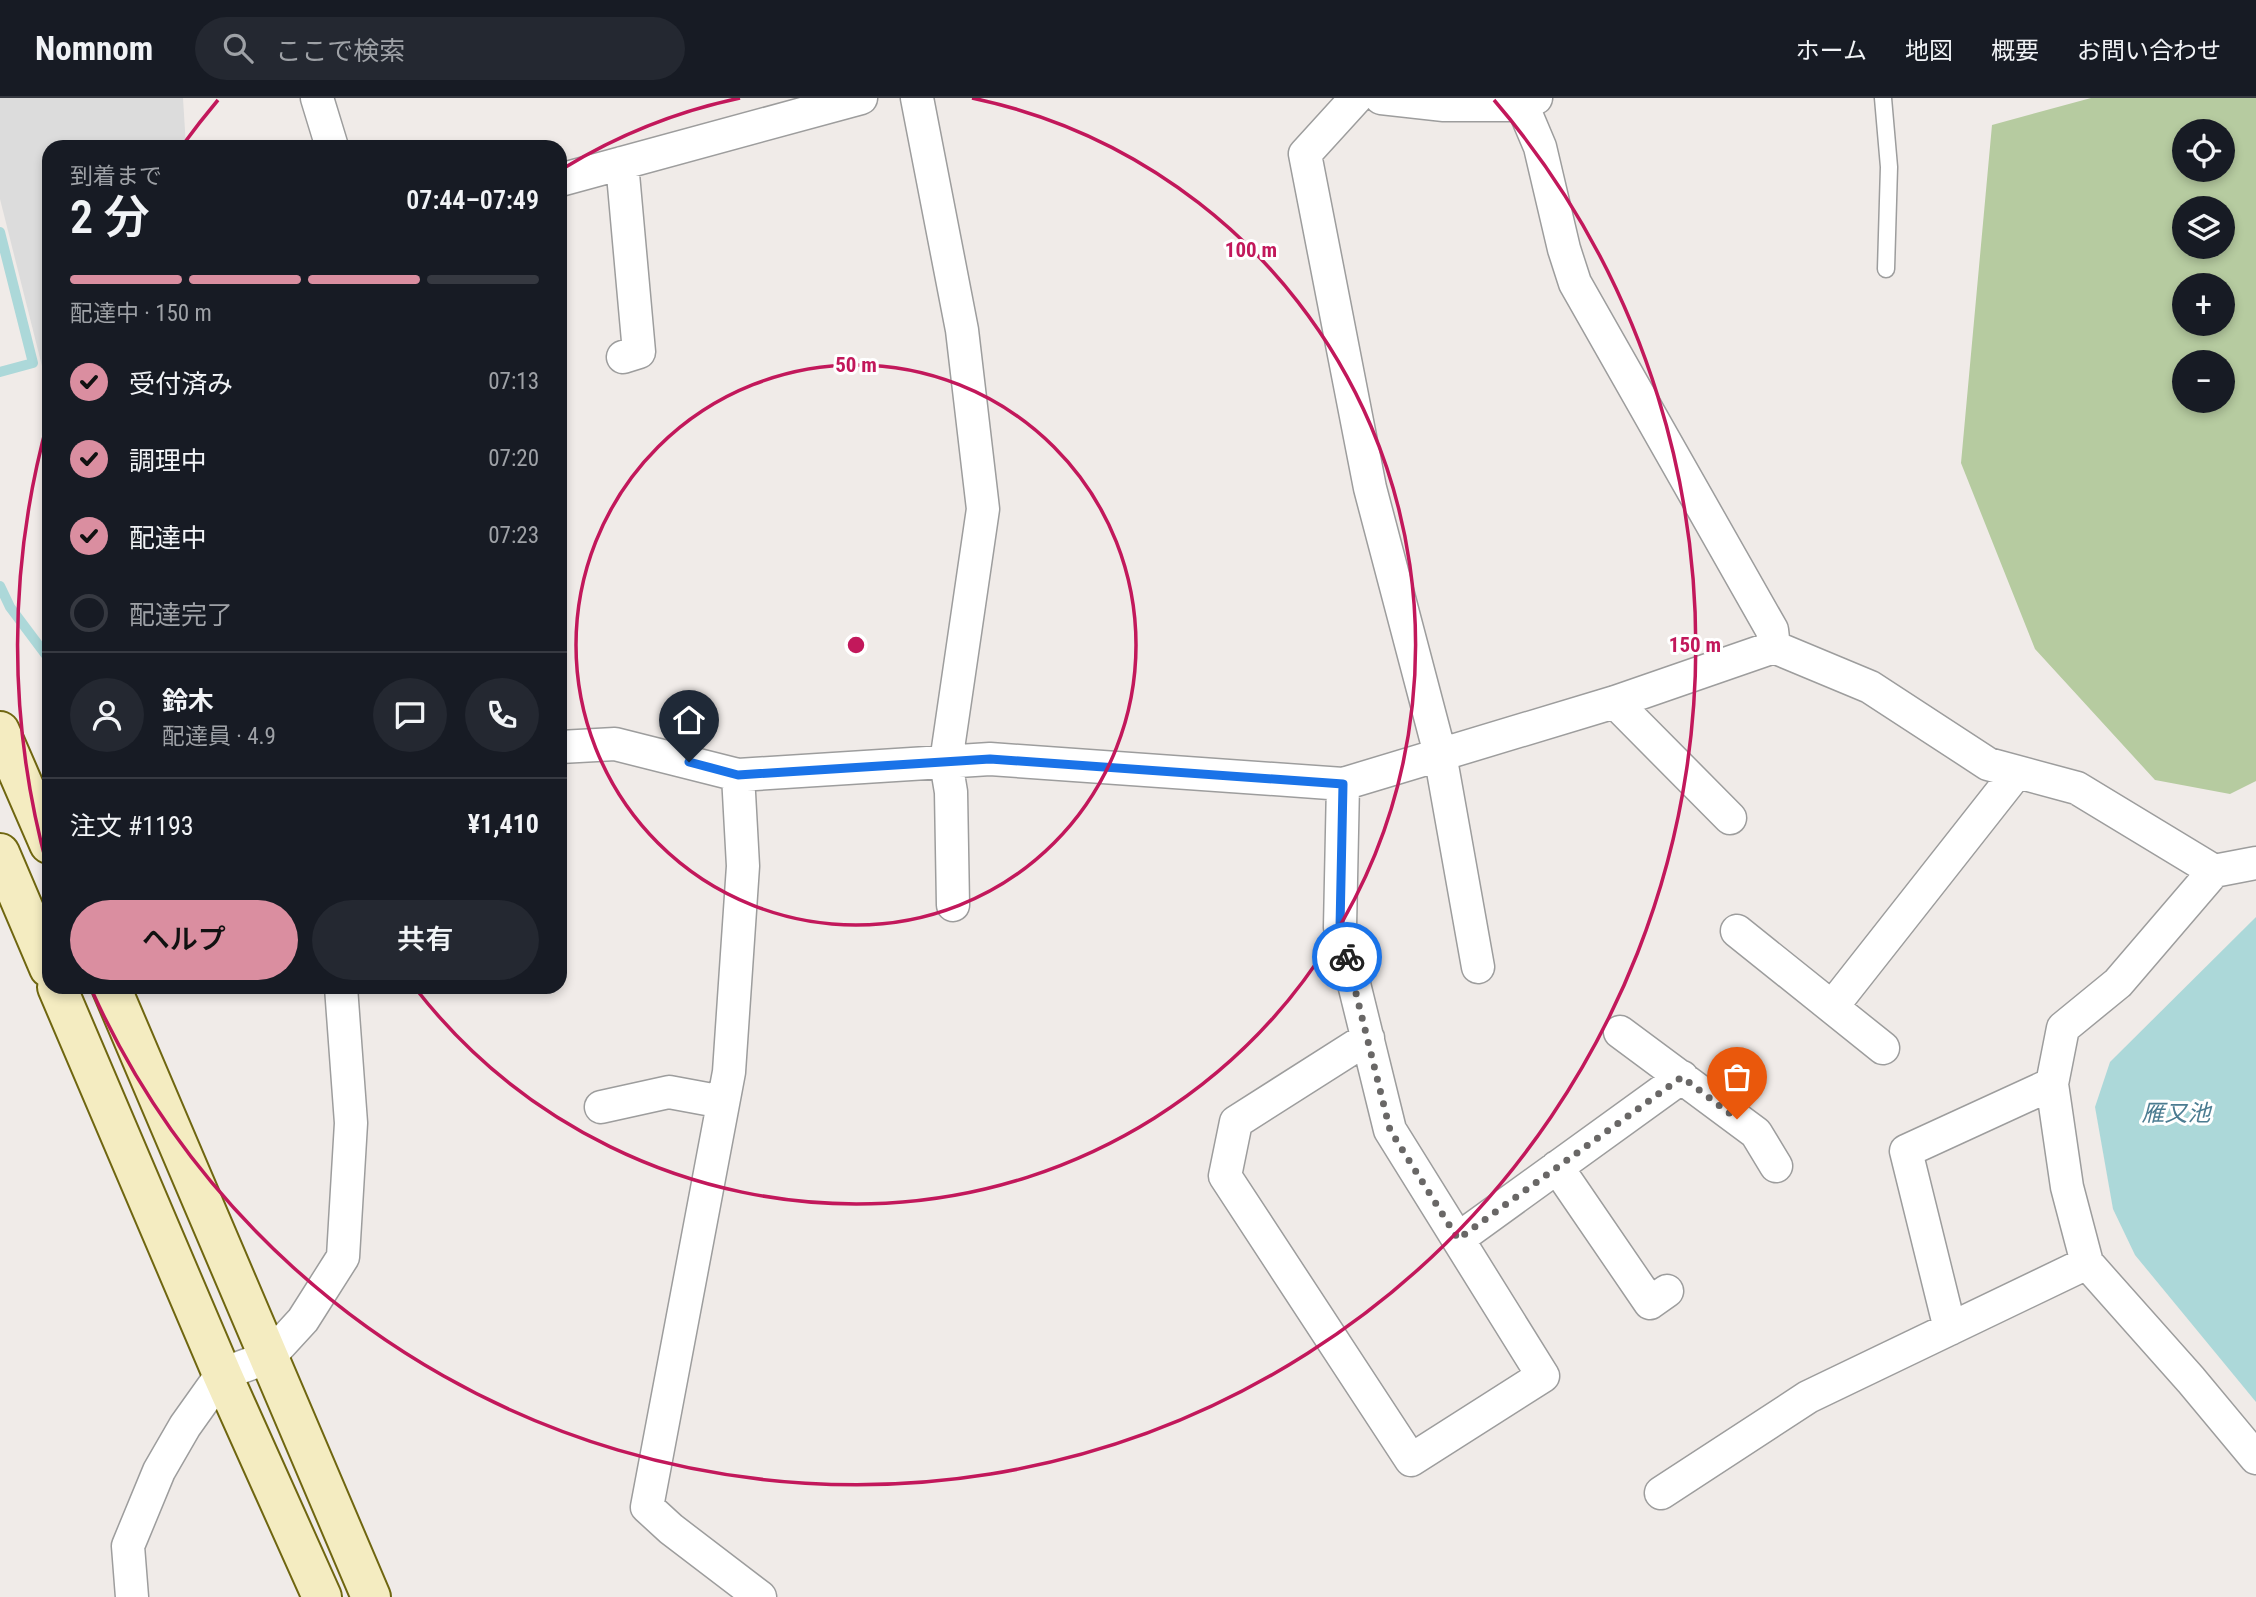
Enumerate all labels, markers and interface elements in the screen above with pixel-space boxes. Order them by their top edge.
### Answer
search box [195,17,685,80]
text: Nomnom [35,29,153,68]
icon: search [219,29,257,67]
text: ここで検索 [275,36,405,66]
text: ホーム [1796,37,1867,65]
text: 地図 [1905,37,1953,65]
text: 概要 [1991,37,2039,65]
text: お問い合わせ [2077,37,2221,65]
map controls [2172,119,2235,413]
button: locate [2172,119,2235,182]
text: 到着まで [70,163,162,190]
text: 07:44–07:49 [406,185,539,215]
text: 2 分 [70,190,150,244]
button: layers [2172,196,2235,259]
text: 100 m [1225,238,1277,262]
button: + [2172,273,2235,336]
text: 配達中 · 150 m [70,300,212,327]
button: − [2172,350,2235,413]
text: 50 m [835,353,877,377]
icon: check [70,363,108,401]
text: 07:13 [488,368,539,395]
text: 受付済み [129,369,233,399]
icon: check [70,440,108,478]
text: 07:20 [488,445,539,472]
text: 調理中 [129,446,207,476]
icon: check [70,517,108,555]
text: 07:23 [488,522,539,549]
text: 配達中 [129,523,207,553]
text: 配達完了 [129,600,233,630]
centre of rings [844,633,868,657]
text: 150 m [1669,633,1721,657]
button: person [70,678,144,752]
button: chat [373,678,447,752]
button: phone [465,678,539,752]
text: 鈴木 [162,686,214,716]
pin [659,690,719,762]
icon: home [670,701,708,739]
text: 配達員 · 4.9 [162,723,276,750]
text: ¥1,410 [468,809,539,839]
text: 注文 #1193 [70,811,194,841]
button: ヘルプ [70,900,298,980]
button: 共有 [312,900,539,980]
courier [1312,922,1382,992]
icon: bike [1328,938,1366,976]
pin [1707,1047,1767,1119]
icon: bag [1718,1058,1756,1096]
water label: 雁又池 [2142,1100,2213,1127]

